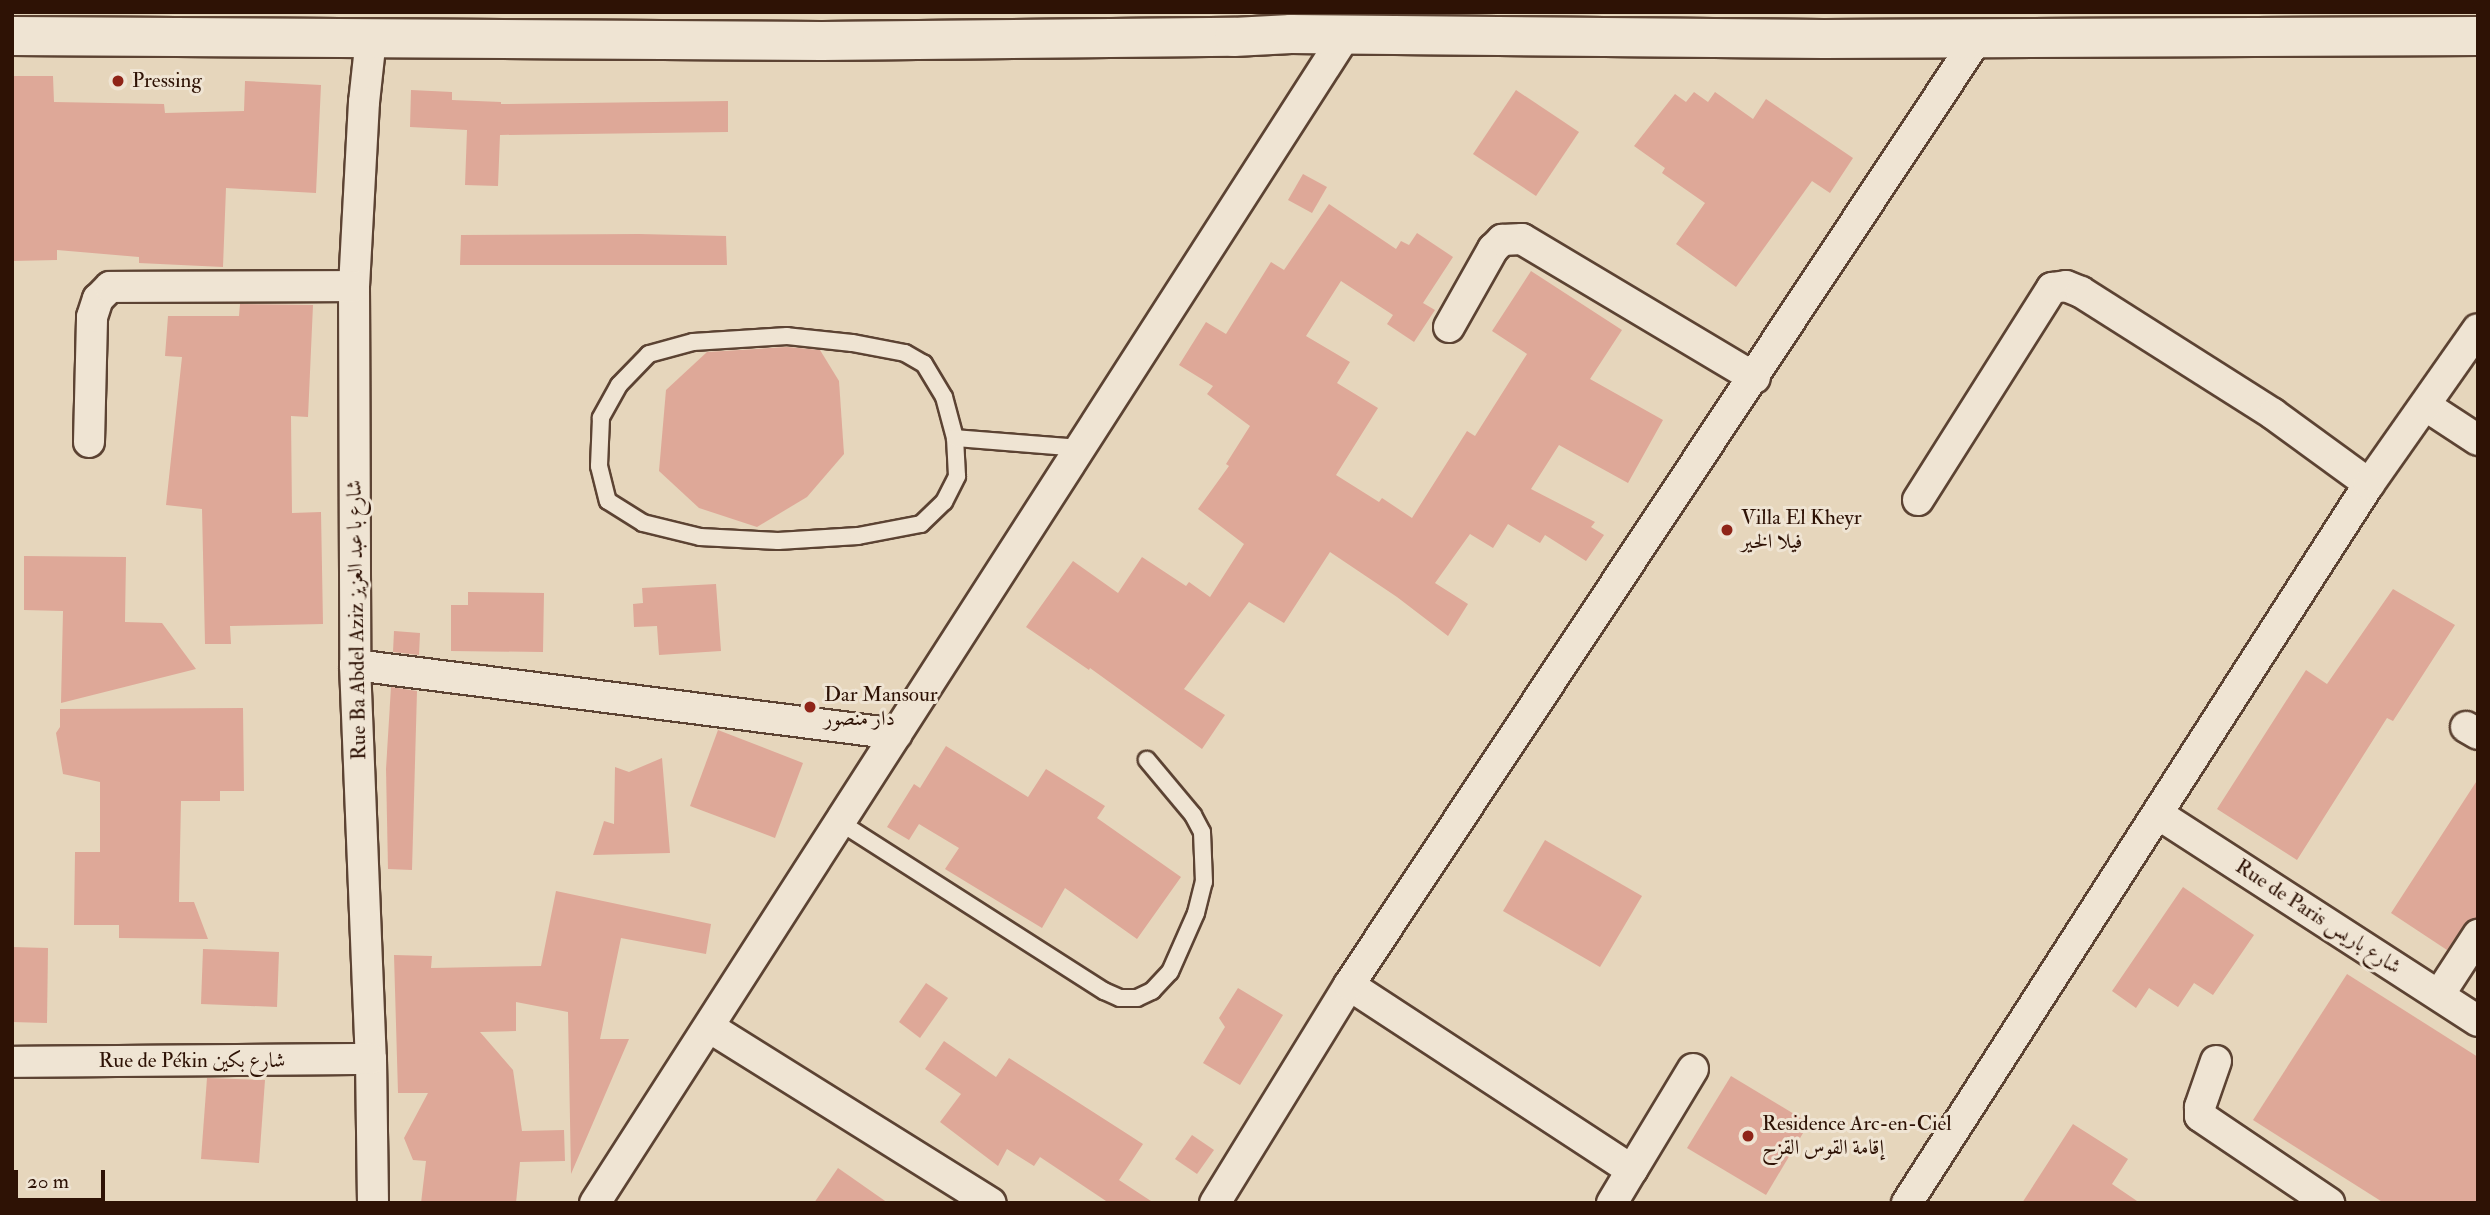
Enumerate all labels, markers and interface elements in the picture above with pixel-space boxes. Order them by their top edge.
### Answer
place label: Pressing [132,68,202,94]
marker: Pressing [110,73,126,89]
street label: Rue Ba Abdel Aziz شارع با عبد العزيز [342,480,372,760]
place label: Villa El Kheyr فيلا الخير [1741,505,1862,555]
marker: Villa El Kheyr فيلا الخير [1719,522,1735,538]
place label: Dar Mansour دار منصور [824,682,938,732]
marker: Dar Mansour دار منصور [802,699,818,715]
street label: Rue de Paris شارع باريس [2230,854,2406,980]
street label: Rue de Pékin شارع بكين [99,1048,285,1074]
place label: Residence Arc-en-Ciel إقامة القوس القزح [1762,1111,1952,1161]
marker: Residence Arc-en-Ciel إقامة القوس القزح [1740,1128,1756,1144]
scale bar [18,1156,108,1200]
text: 20 m [27,1168,69,1195]

